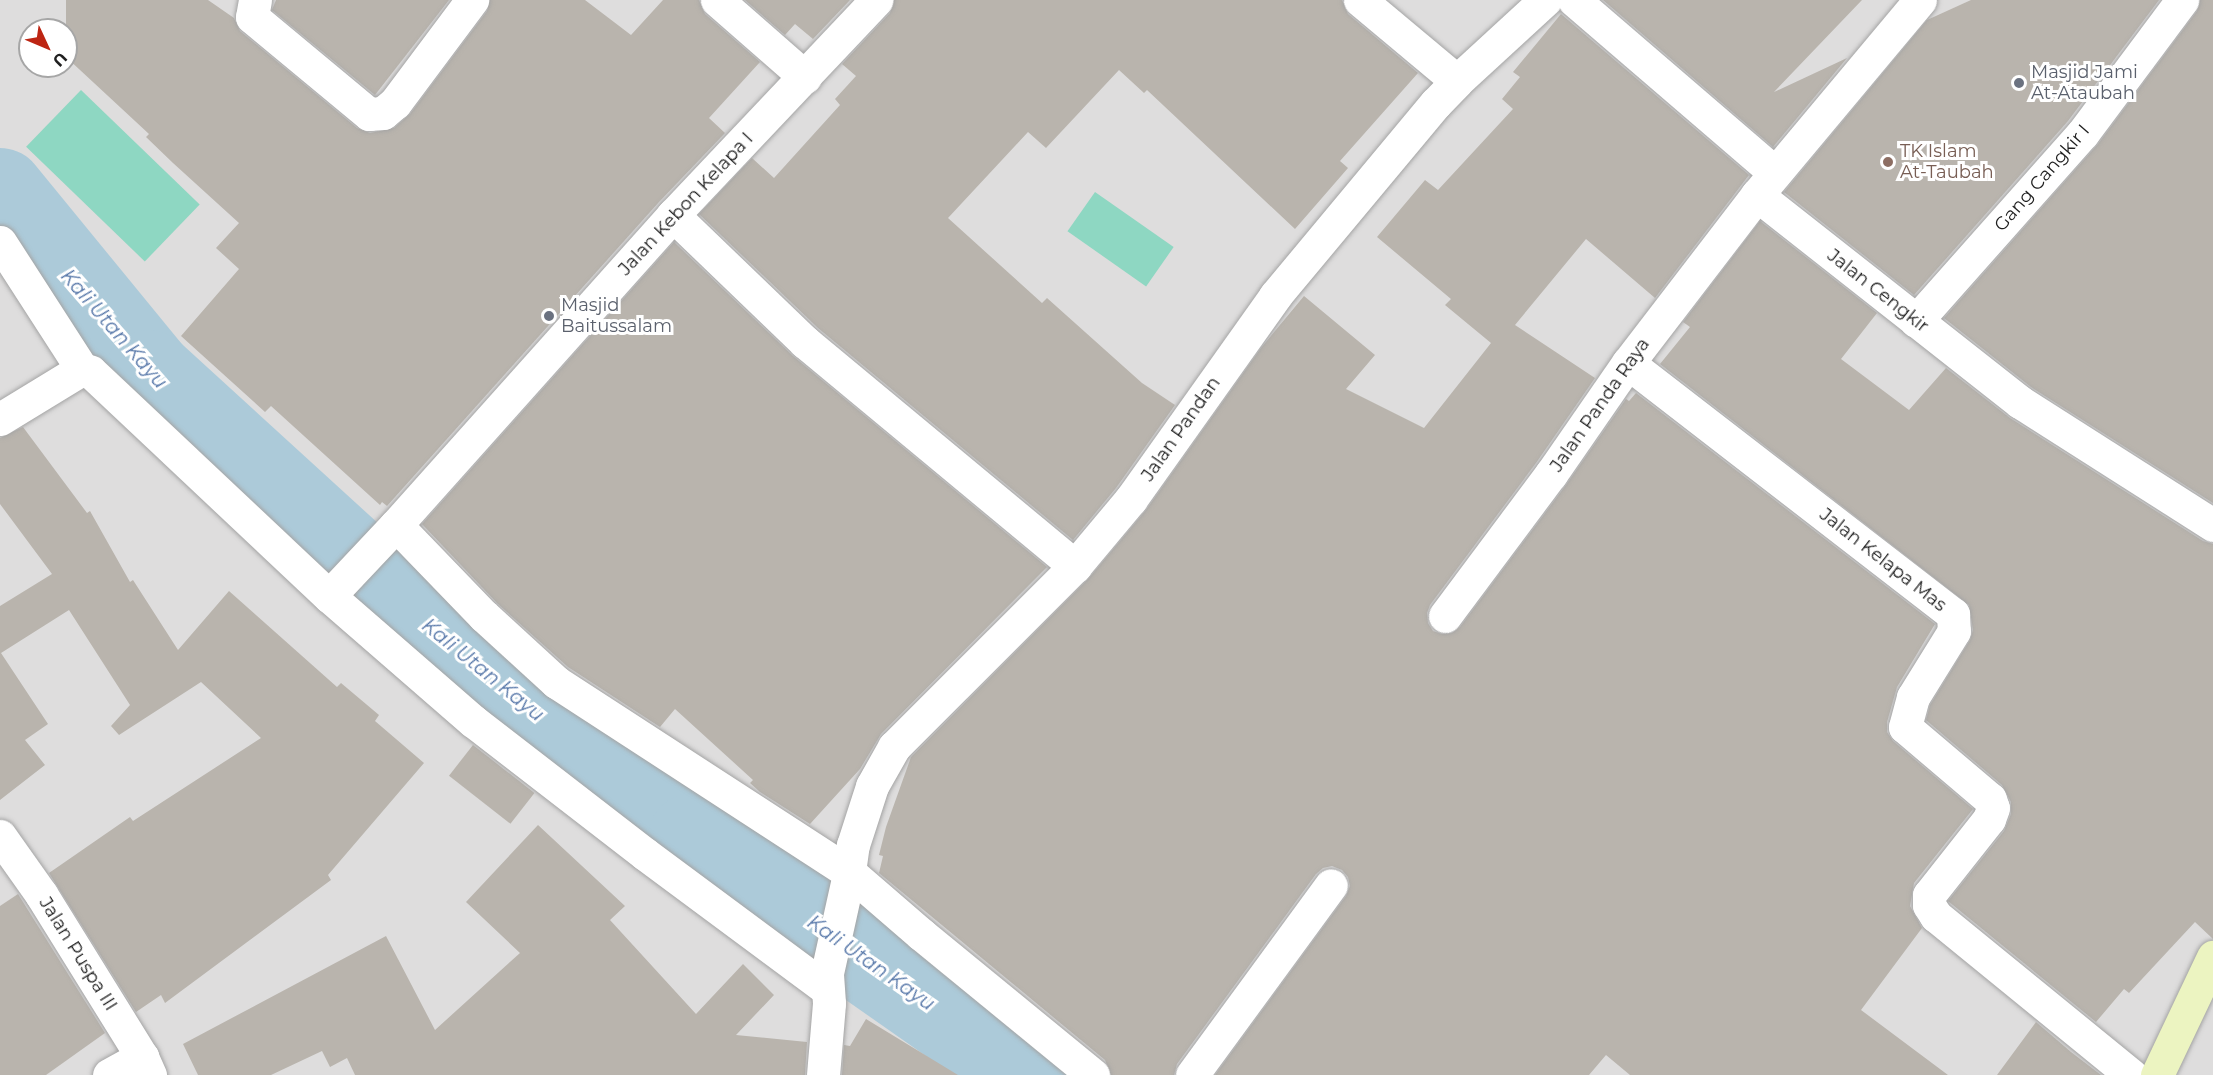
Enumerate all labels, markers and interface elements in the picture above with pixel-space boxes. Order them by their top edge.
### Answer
north arrow [18,18,78,78]
text: U [49,48,71,71]
place label: Masjid Jami At-Ataubah [2031,62,2138,104]
marker: Masjid Jami At-Ataubah [2012,76,2026,90]
street label: Gang Cangkir I [1990,120,2094,236]
street label: Jalan Kebon Kelapa I [614,128,758,280]
place label: TK Islam At-Taubah [1900,141,1994,184]
marker: TK Islam At-Taubah [1881,155,1895,169]
street label: Jalan Cengkir [1823,245,1933,337]
water label: Kali Utan Kayu [56,264,172,394]
place label: Masjid Baitussalam [561,295,672,338]
marker: Masjid Baitussalam [542,309,556,323]
street label: Jalan Panda Raya [1546,334,1654,476]
street label: Jalan Pandan [1137,373,1225,485]
street label: Jalan Kelapa Mas [1815,504,1951,616]
water label: Kali Utan Kayu [417,613,549,727]
street label: Jalan Puspa III [35,893,121,1015]
water label: Kali Utan Kayu [803,910,939,1016]

